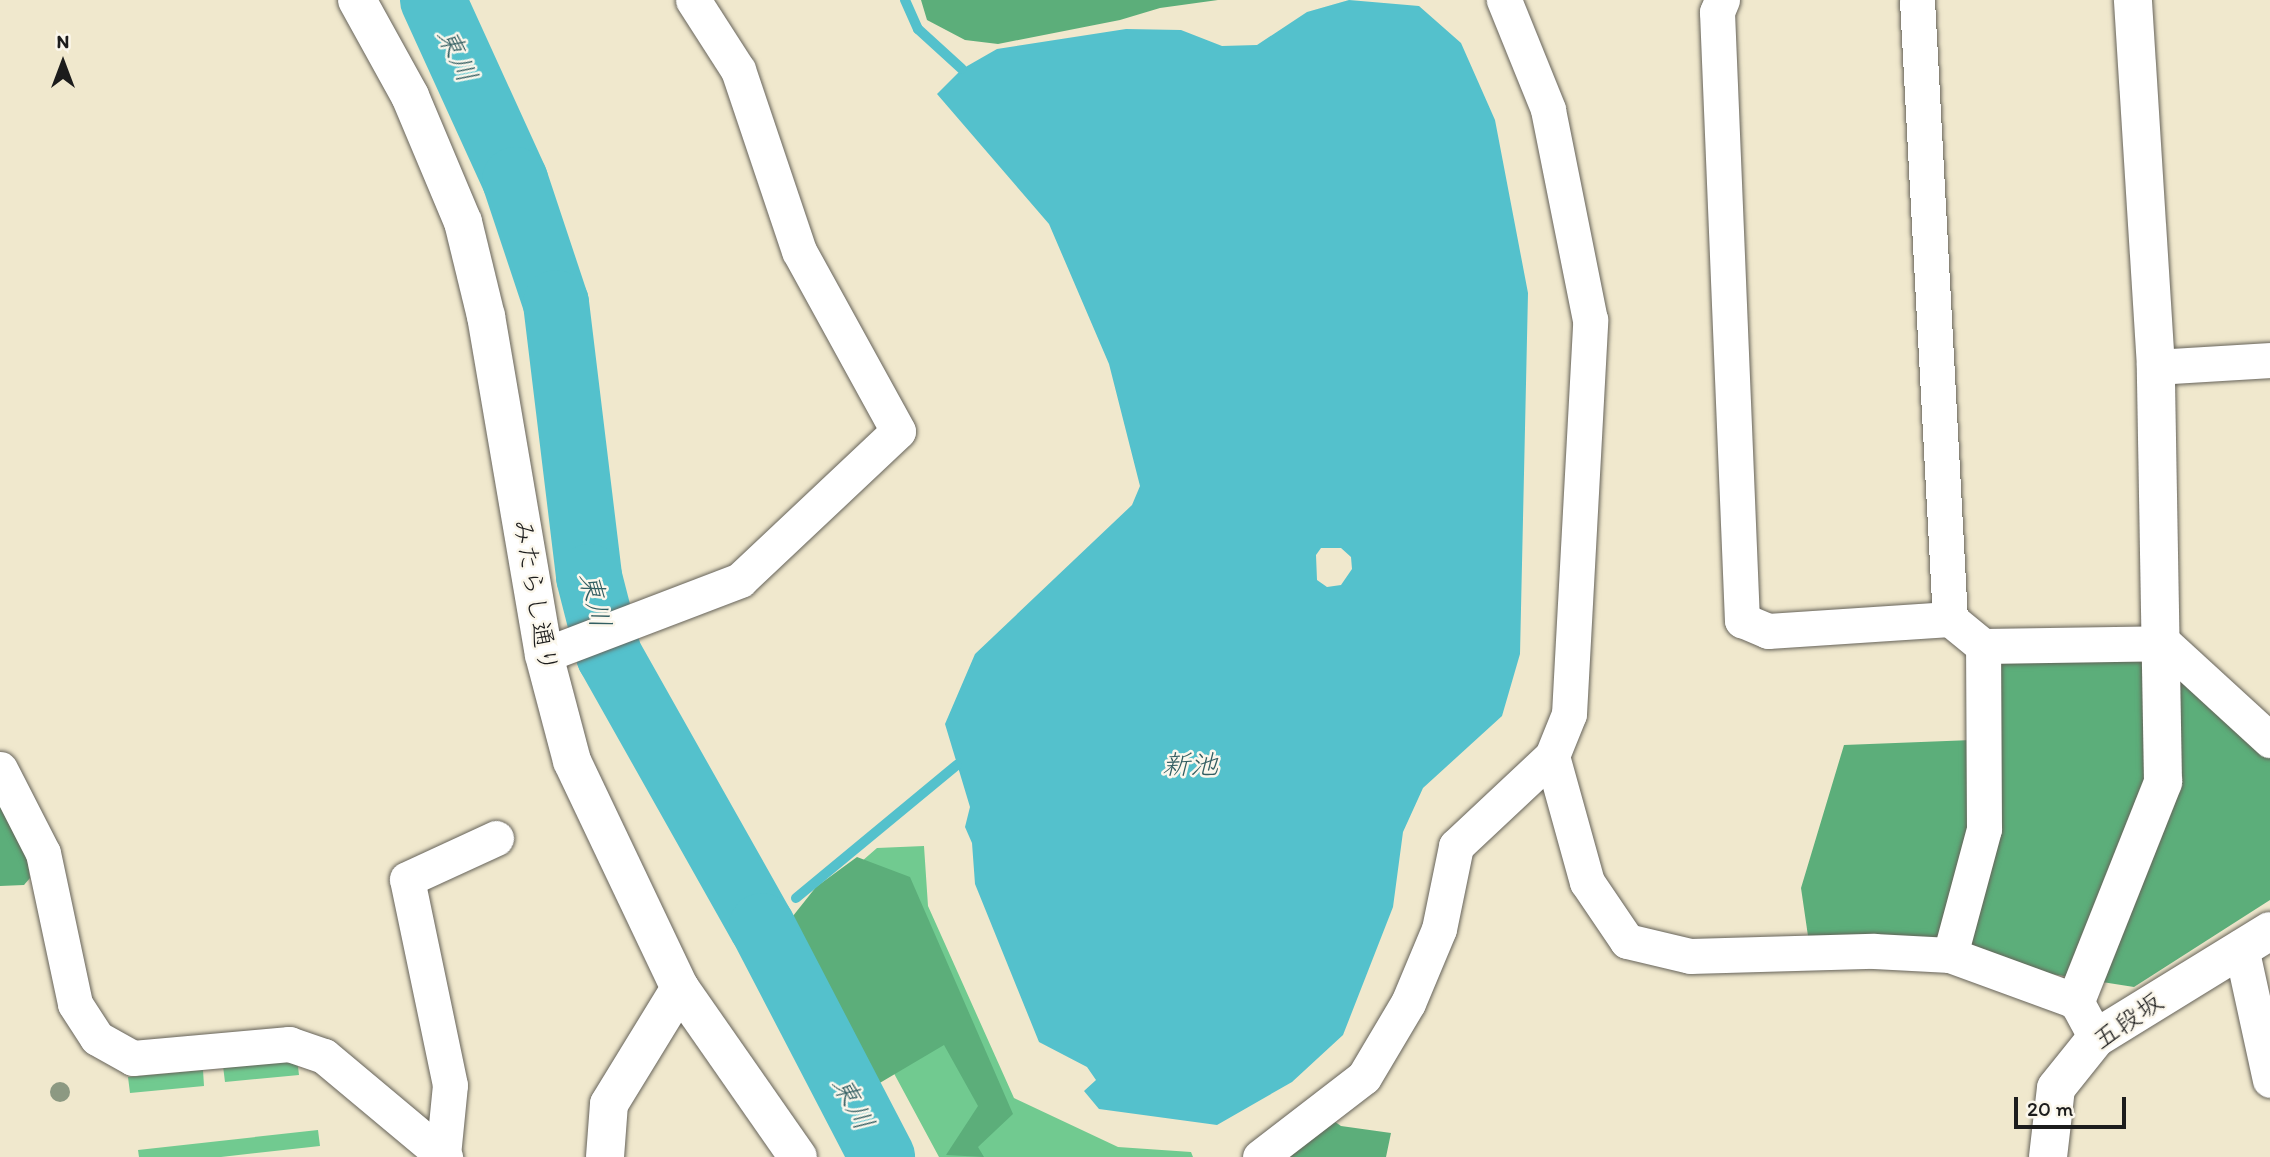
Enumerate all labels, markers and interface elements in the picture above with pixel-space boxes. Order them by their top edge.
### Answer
water label: 東川 [431,23,485,87]
north arrow [28,28,98,98]
text: N [57,30,69,53]
street label: みたらし通り [506,516,564,676]
water label: 東川 [573,569,619,631]
water label: 新池 [1162,747,1218,781]
street label: 五段坂 [2087,986,2169,1056]
water label: 東川 [826,1070,882,1136]
scale bar [2018,1084,2130,1128]
text: 20 m [2027,1096,2073,1121]

